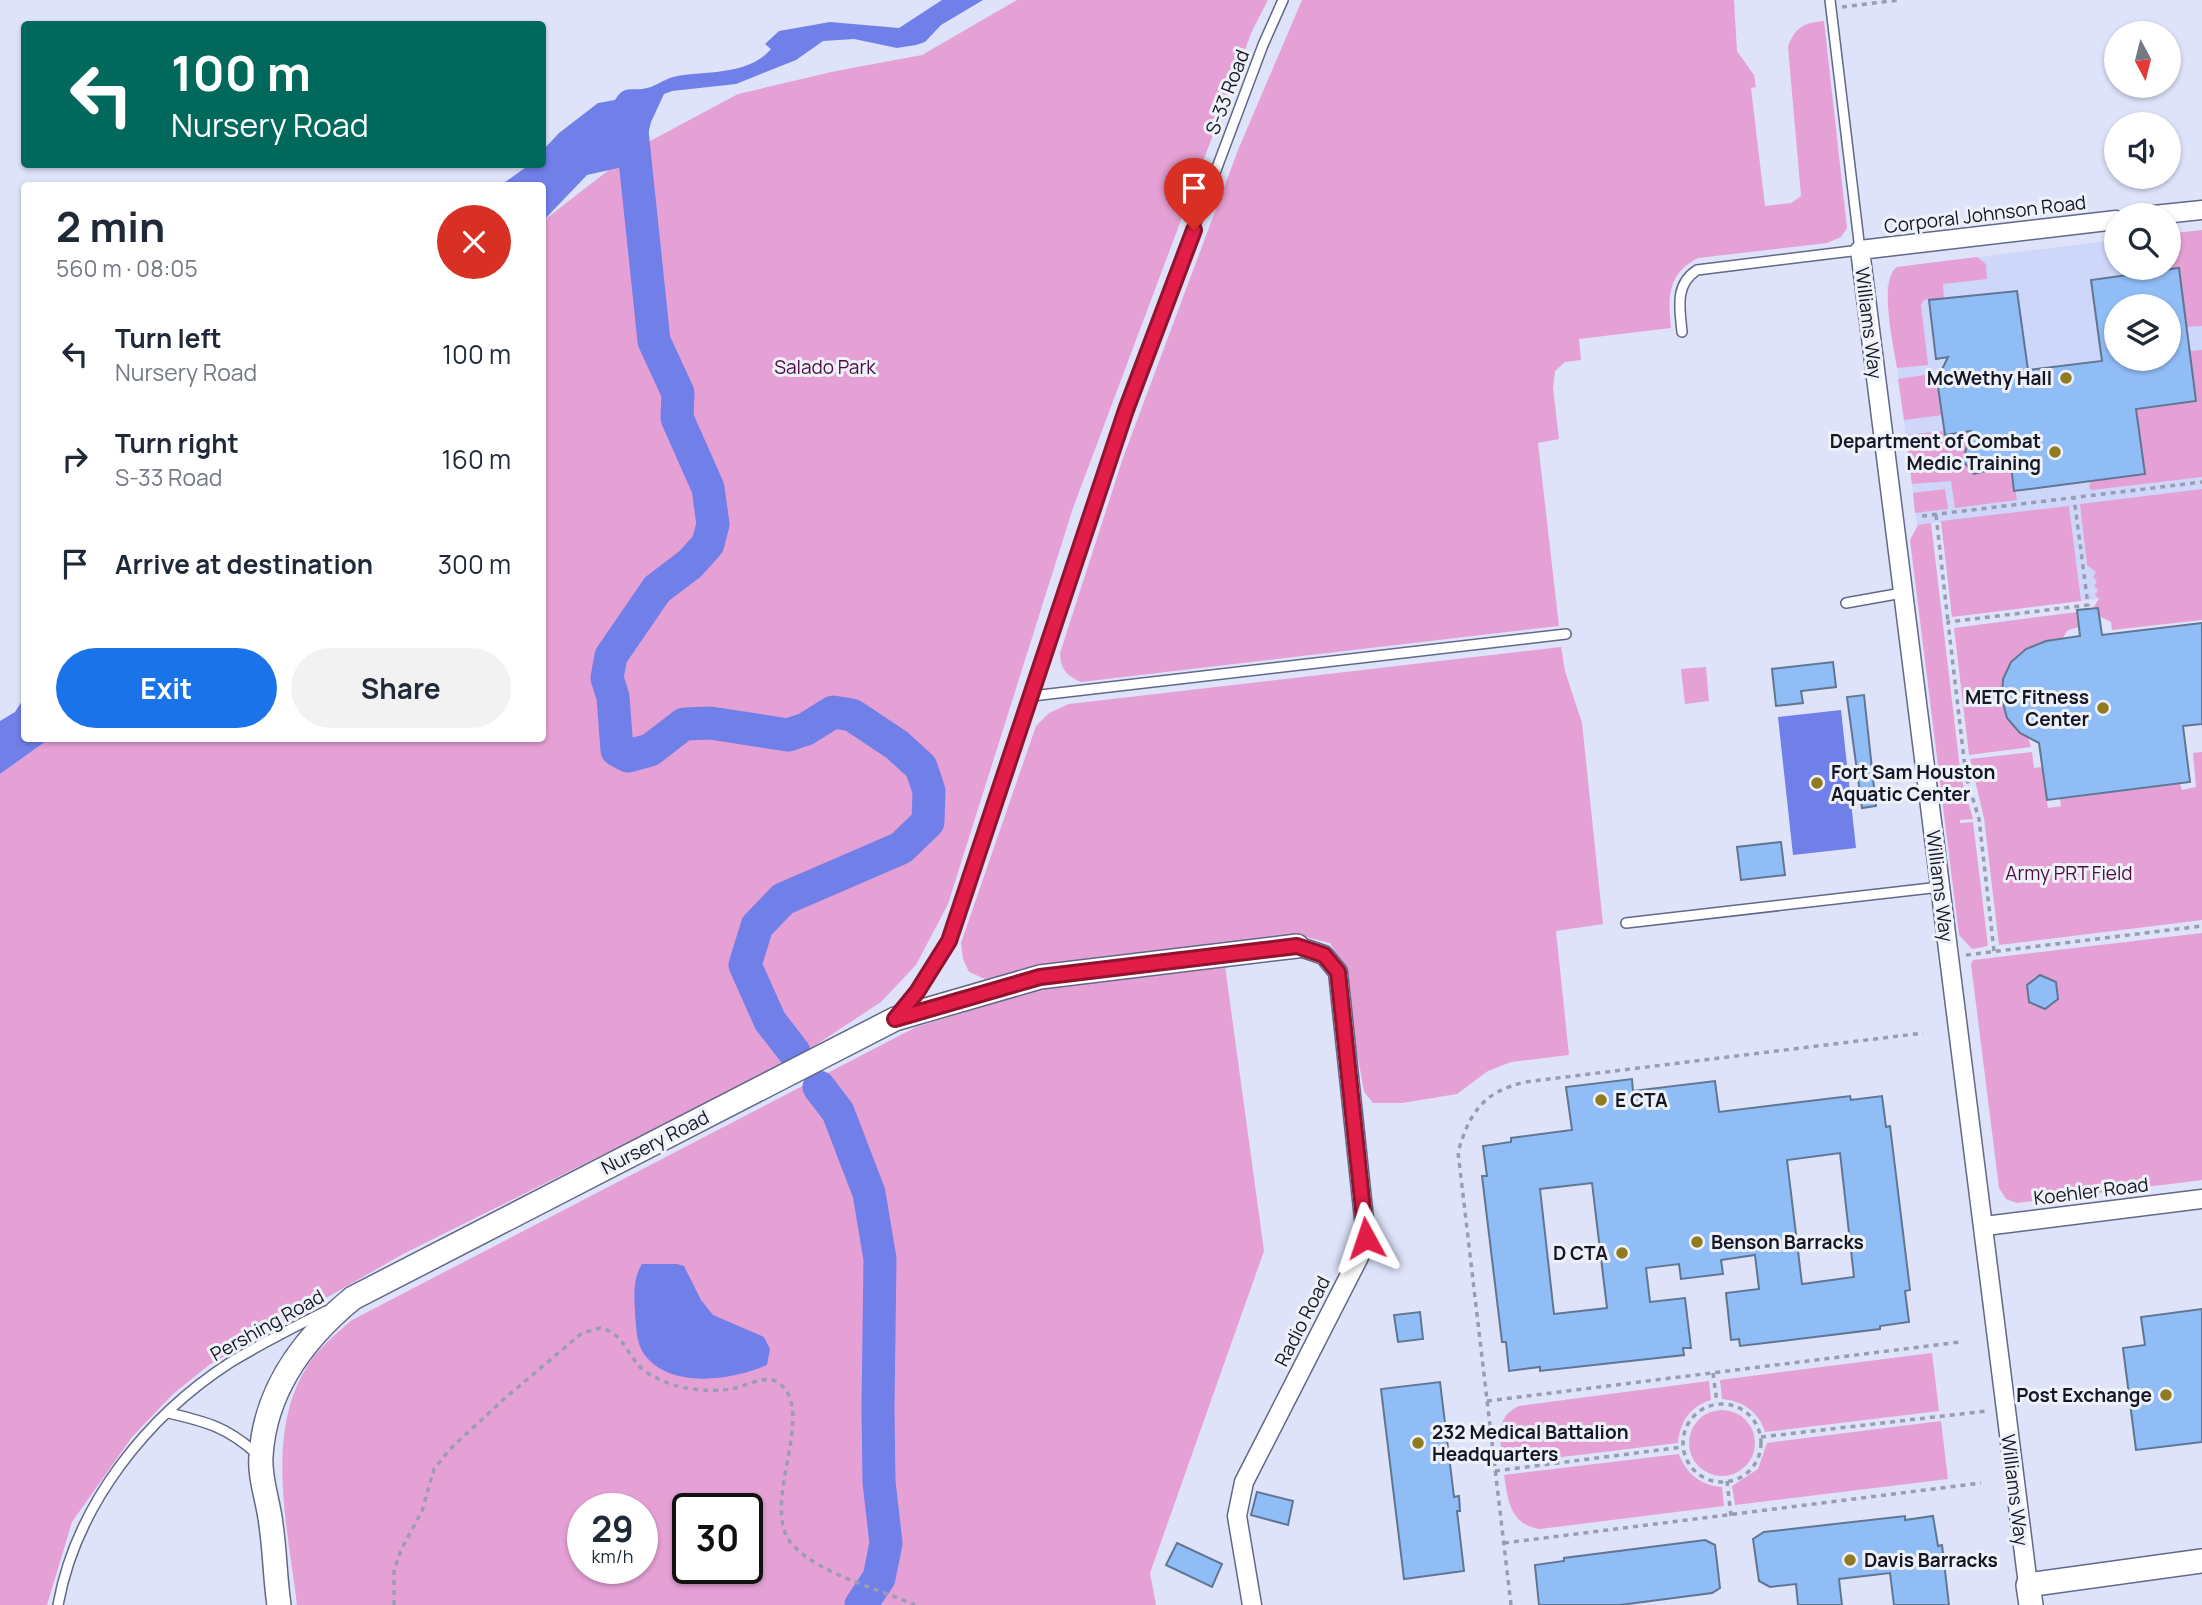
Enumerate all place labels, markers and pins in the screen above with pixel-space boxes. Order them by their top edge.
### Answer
pin [1164,158,1224,230]
place label: McWethy Hall [1927,365,2052,391]
marker: McWethy Hall [2058,370,2074,386]
place label: Department of Combat Medic Training [1830,428,2041,476]
marker: Department of Combat Medic Training [2047,444,2063,460]
place label: METC Fitness Center [1965,684,2089,732]
marker: METC Fitness Center [2095,700,2111,716]
place label: Fort Sam Houston Aquatic Center [1831,759,1995,807]
marker: Fort Sam Houston Aquatic Center [1809,775,1825,791]
place label: E CTA [1615,1087,1668,1113]
marker: E CTA [1593,1092,1609,1108]
place label: Benson Barracks [1711,1229,1864,1255]
marker: Benson Barracks [1689,1234,1705,1250]
place label: D CTA [1553,1240,1608,1266]
marker: D CTA [1614,1245,1630,1261]
place label: Post Exchange [2016,1382,2152,1408]
marker: Post Exchange [2158,1387,2174,1403]
place label: 232 Medical Battalion Headquarters [1432,1419,1629,1467]
marker: 232 Medical Battalion Headquarters [1410,1435,1426,1451]
place label: Davis Barracks [1864,1547,1998,1573]
marker: Davis Barracks [1842,1552,1858,1568]

